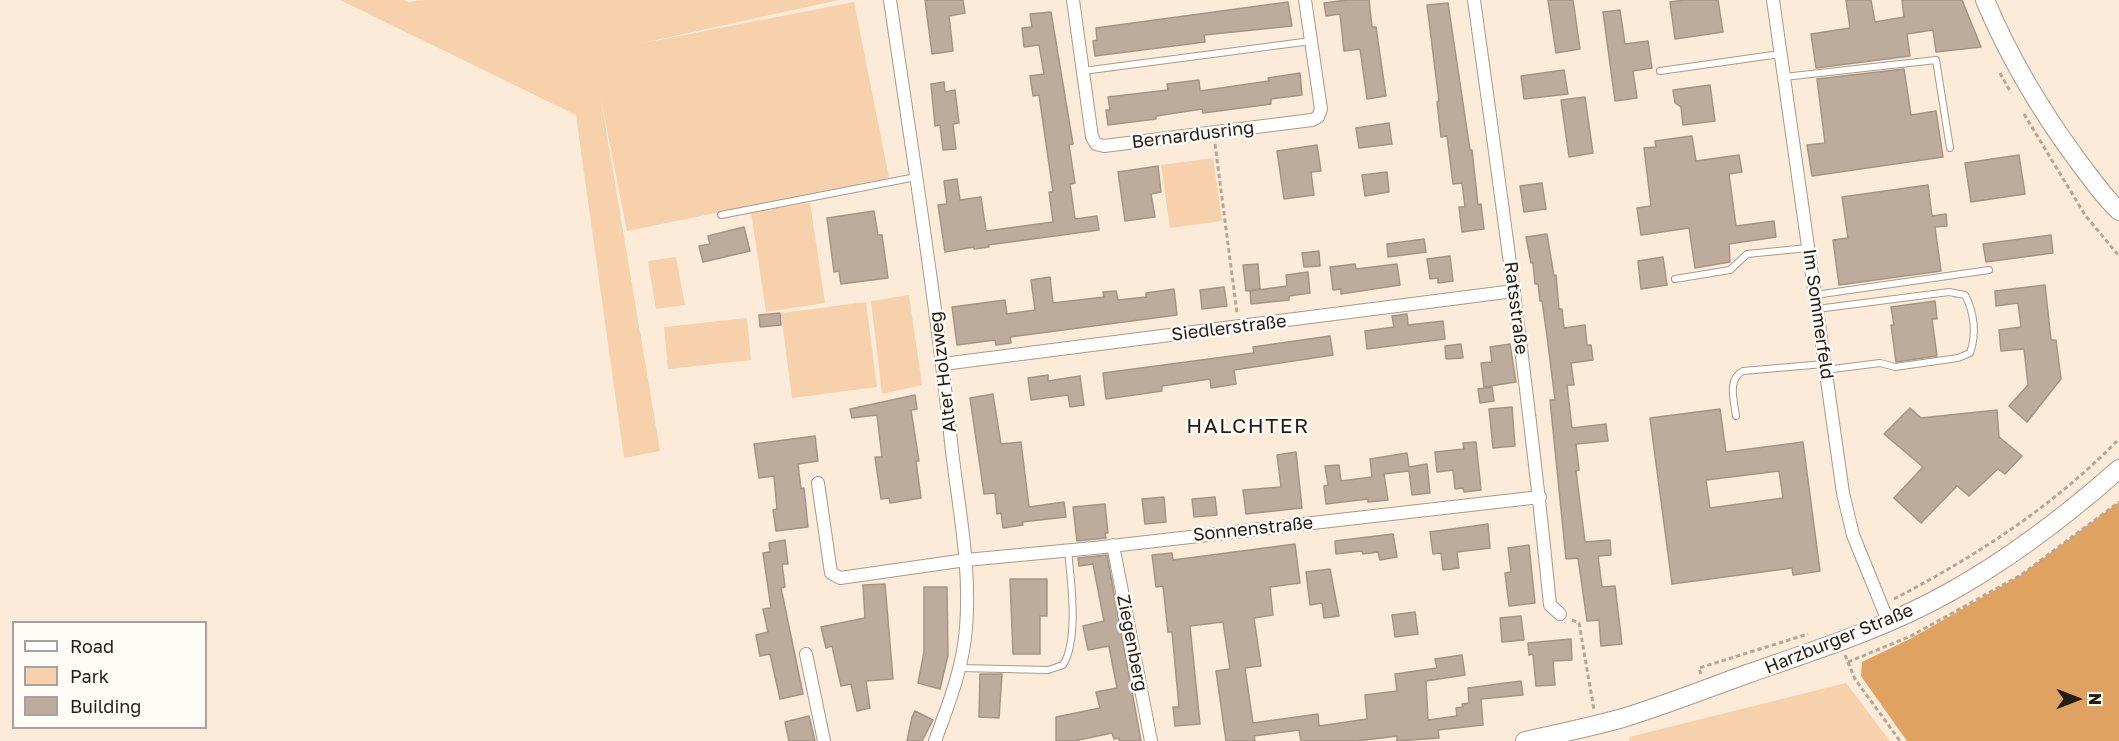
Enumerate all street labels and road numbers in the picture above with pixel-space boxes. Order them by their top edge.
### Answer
street label: Bernardusring [1131,117,1255,153]
street label: Im Sommerfeld [1798,247,1838,381]
street label: Ratsstraße [1500,260,1532,356]
street label: Alter Holzweg [925,310,961,434]
street label: Siedlerstraße [1170,310,1288,346]
street label: Sonnenstraße [1192,512,1314,546]
street label: Ziegenberg [1112,593,1152,693]
street label: Harzburger Straße [1762,599,1916,679]

